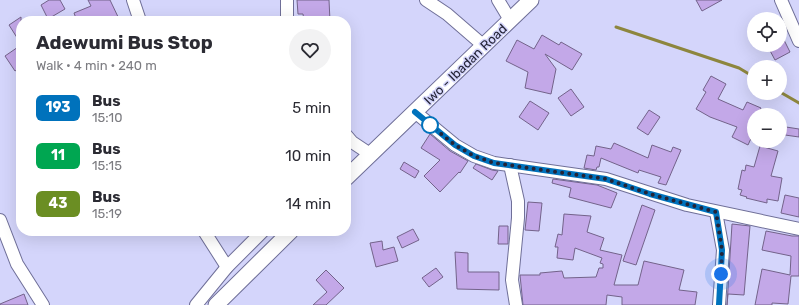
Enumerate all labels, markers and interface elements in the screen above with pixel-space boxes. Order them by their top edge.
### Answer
map controls [747,12,787,148]
button: locate [747,12,787,52]
street label: Iwo - Ibadan Road [421,21,510,108]
button: heart [289,29,331,71]
text: Adewumi Bus Stop [36,31,213,54]
text: Walk · 4 min · 240 m [36,58,157,73]
button: + [747,60,787,100]
text: Bus [92,92,120,110]
text: 193 [45,99,71,116]
text: 5 min [292,99,331,117]
button: − [747,108,787,148]
text: 15:10 [92,110,122,125]
unlabelled marker [421,116,439,134]
text: Bus [92,140,120,158]
text: 11 [51,147,65,164]
text: 10 min [285,147,331,165]
text: 15:15 [92,158,122,173]
text: Bus [92,188,120,206]
text: 43 [49,195,67,212]
text: 14 min [286,195,331,213]
text: 15:19 [92,206,122,221]
your location [711,264,731,284]

